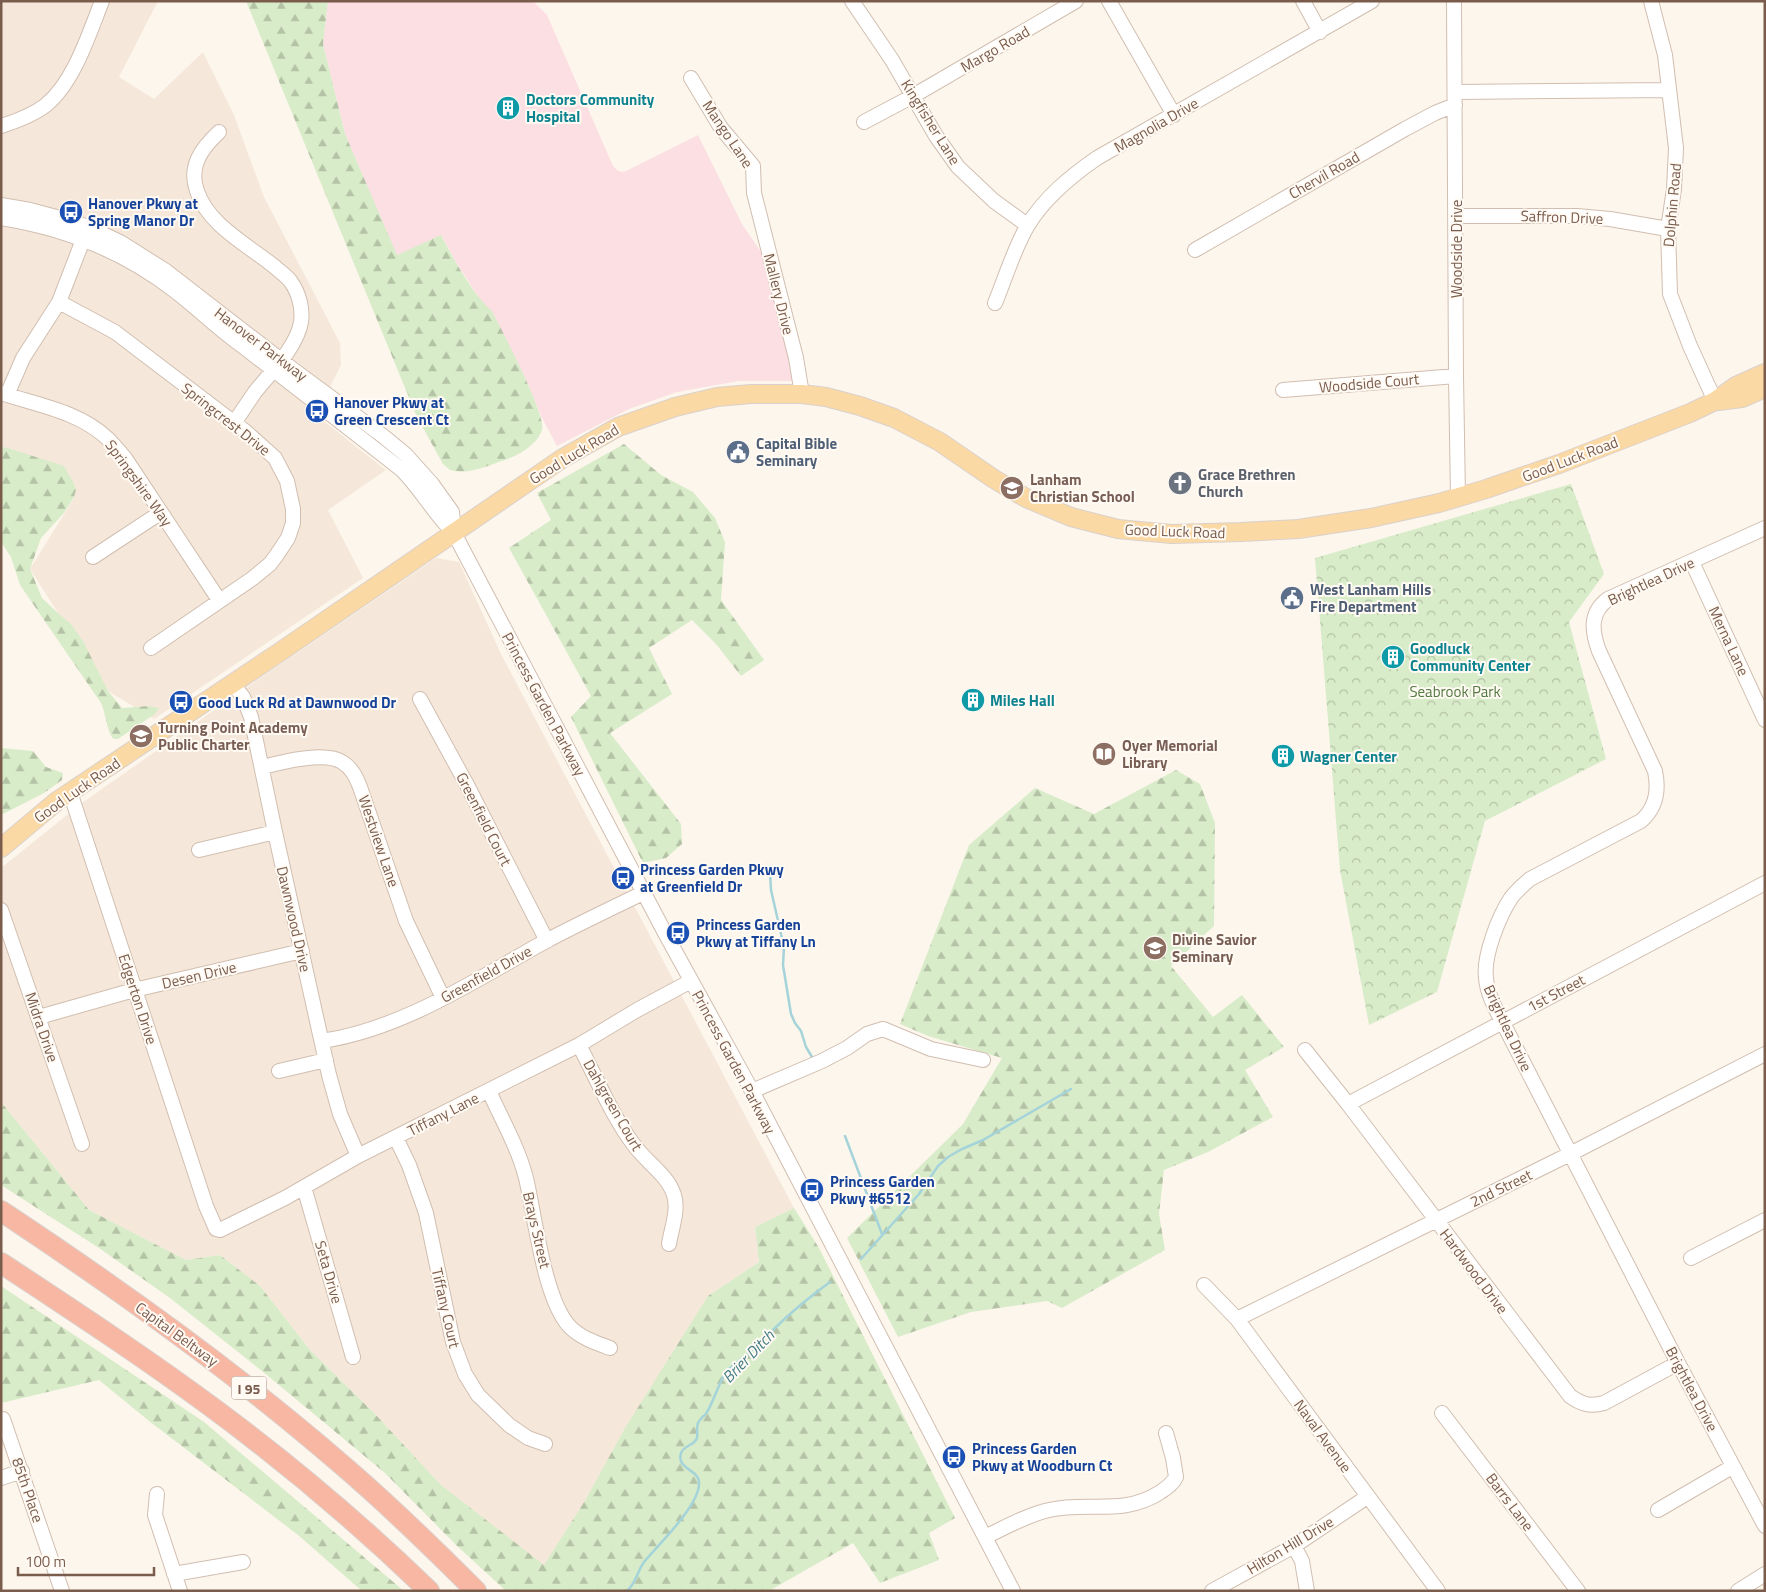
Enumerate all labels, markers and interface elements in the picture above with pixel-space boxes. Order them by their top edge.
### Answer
street label: Margo Road [956,20,1034,78]
street label: Kingfisher Lane [895,75,967,169]
place label: Doctors Community Hospital [526,88,655,128]
street label: Magnolia Drive [1109,91,1203,159]
building icon: Doctors Community Hospital [495,95,521,121]
street label: Mango Lane [697,95,759,173]
street label: Chervil Road [1284,145,1364,205]
street label: Dolphin Road [1657,162,1687,248]
place label: Hanover Pkwy at Spring Manor Dr [88,192,198,232]
bus stop icon: Hanover Pkwy at Spring Manor Dr [58,199,84,225]
street label: Woodside Drive [1445,200,1468,298]
street label: Saffron Drive [1520,204,1604,230]
street label: Mallery Drive [758,251,800,337]
street label: Hanover Parkway [210,301,312,387]
street label: Woodside Court [1318,367,1421,399]
street label: Springcrest Drive [176,377,276,461]
place label: Hanover Pkwy at Green Crescent Ct [334,391,450,431]
bus stop icon: Hanover Pkwy at Green Crescent Ct [304,398,330,424]
street label: Good Luck Road [525,418,623,490]
street label: Good Luck Road [1519,430,1621,488]
place label: Capital Bible Seminary [756,432,838,472]
street label: Springshire Way [100,435,178,531]
public building icon: Capital Bible Seminary [725,439,751,465]
place label: Grace Brethren Church [1198,463,1296,503]
place label: Lanham Christian School [1030,468,1135,508]
church icon: Grace Brethren Church [1167,470,1193,496]
school or university icon: Lanham Christian School [999,475,1025,501]
street label: Good Luck Road [1124,518,1226,544]
street label: Brightlea Drive [1604,551,1698,611]
place label: West Lanham Hills Fire Department [1310,578,1431,618]
public building icon: West Lanham Hills Fire Department [1279,585,1305,611]
street label: Merna Lane [1703,602,1755,680]
street label: Princess Garden Parkway [496,628,592,780]
place label: Goodluck Community Center [1410,637,1531,677]
building icon: Goodluck Community Center [1380,644,1406,670]
park label: Seabrook Park [1409,680,1501,703]
building icon: Miles Hall [960,687,986,713]
bus stop icon: Good Luck Rd at Dawnwood Dr [168,689,194,715]
place label: Miles Hall [990,689,1055,712]
place label: Good Luck Rd at Dawnwood Dr [198,691,397,714]
place label: Turning Point Academy Public Charter [158,716,308,756]
school or university icon: Turning Point Academy Public Charter [128,723,154,749]
place label: Oyer Memorial Library [1122,734,1218,774]
library icon: Oyer Memorial Library [1091,741,1117,767]
building icon: Wagner Center [1270,743,1296,769]
place label: Wagner Center [1300,745,1397,768]
street label: Good Luck Road [29,752,125,828]
street label: Greenfield Court [451,768,518,870]
street label: Westview Lane [353,792,405,890]
place label: Princess Garden Pkwy at Greenfield Dr [640,858,784,898]
street label: Dawnwood Drive [271,864,317,974]
bus stop icon: Princess Garden Pkwy at Greenfield Dr [610,865,636,891]
place label: Princess Garden Pkwy at Tiffany Ln [696,913,816,953]
bus stop icon: Princess Garden Pkwy at Tiffany Ln [665,920,691,946]
place label: Divine Savior Seminary [1172,928,1257,968]
school or university icon: Divine Savior Seminary [1142,935,1168,961]
street label: Greenfield Drive [436,940,536,1008]
street label: Edgerton Drive [113,951,163,1047]
street label: Desen Drive [159,955,239,995]
street label: 1st Street [1523,968,1590,1018]
street label: Brightlea Drive [1478,981,1538,1075]
street label: Princess Garden Parkway [686,986,782,1138]
street label: Midra Drive [19,989,65,1065]
street label: Dahlgreen Court [577,1055,649,1156]
street label: Tiffany Lane [403,1086,483,1142]
street label: 2nd Street [1466,1163,1537,1213]
place label: Princess Garden Pkwy #6512 [830,1170,935,1210]
bus stop icon: Princess Garden Pkwy #6512 [799,1177,825,1203]
street label: Brays Street [517,1189,557,1271]
street label: Hardwood Drive [1434,1223,1514,1319]
street label: Seta Drive [309,1238,349,1306]
street label: Tiffany Court [426,1266,467,1351]
street label: Capital Beltway [131,1296,223,1372]
water label: Brier Ditch [716,1323,780,1388]
street label: Brightlea Drive [1660,1342,1724,1436]
road number: I 95 [232,1376,266,1400]
street label: Naval Avenue [1288,1394,1358,1478]
place label: Princess Garden Pkwy at Woodburn Ct [972,1437,1113,1477]
bus stop icon: Princess Garden Pkwy at Woodburn Ct [941,1444,967,1470]
street label: 85th Place [6,1454,50,1526]
street label: Barrs Lane [1480,1468,1540,1536]
street label: Hilton Hill Drive [1242,1510,1338,1580]
scale bar [18,1544,154,1576]
text: 100 m [25,1550,66,1573]

